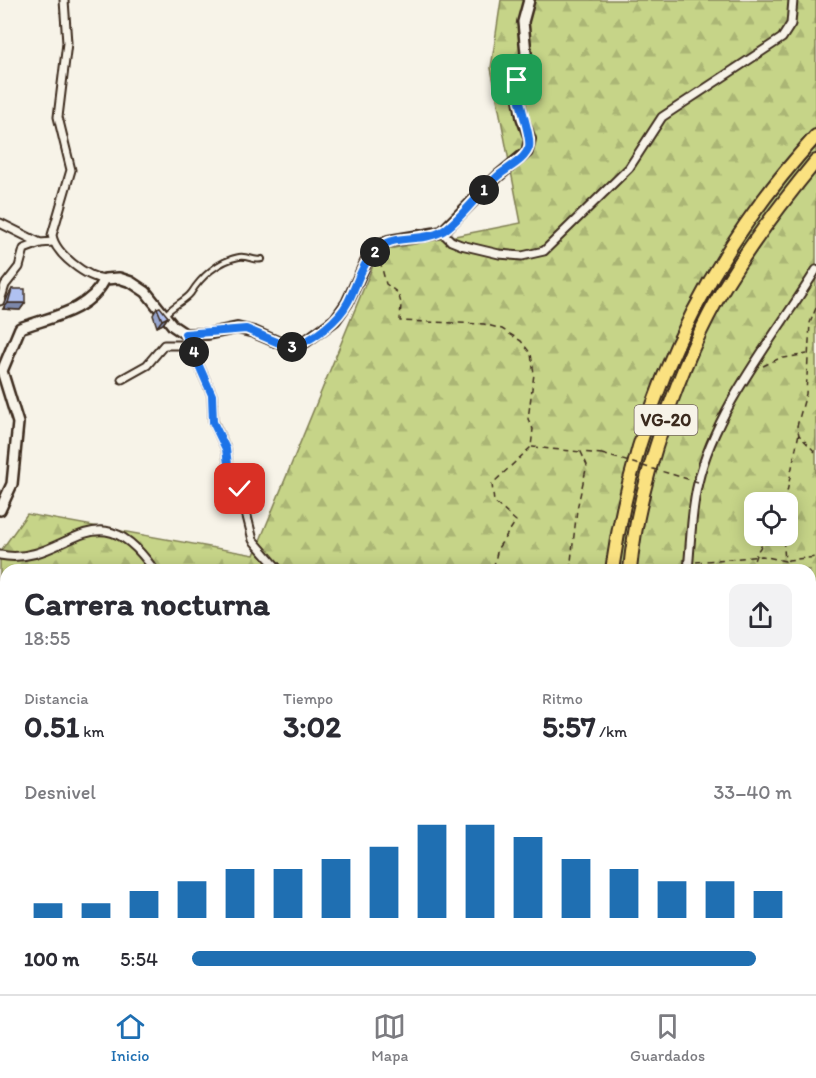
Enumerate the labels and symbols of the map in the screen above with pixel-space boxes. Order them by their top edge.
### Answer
pin [491,54,542,105]
pin: 1 [469,175,499,205]
pin: 2 [360,237,390,267]
pin: 3 [277,332,307,362]
pin: 4 [179,337,209,367]
road number: VG-20 [634,405,698,435]
pin [214,463,265,514]

